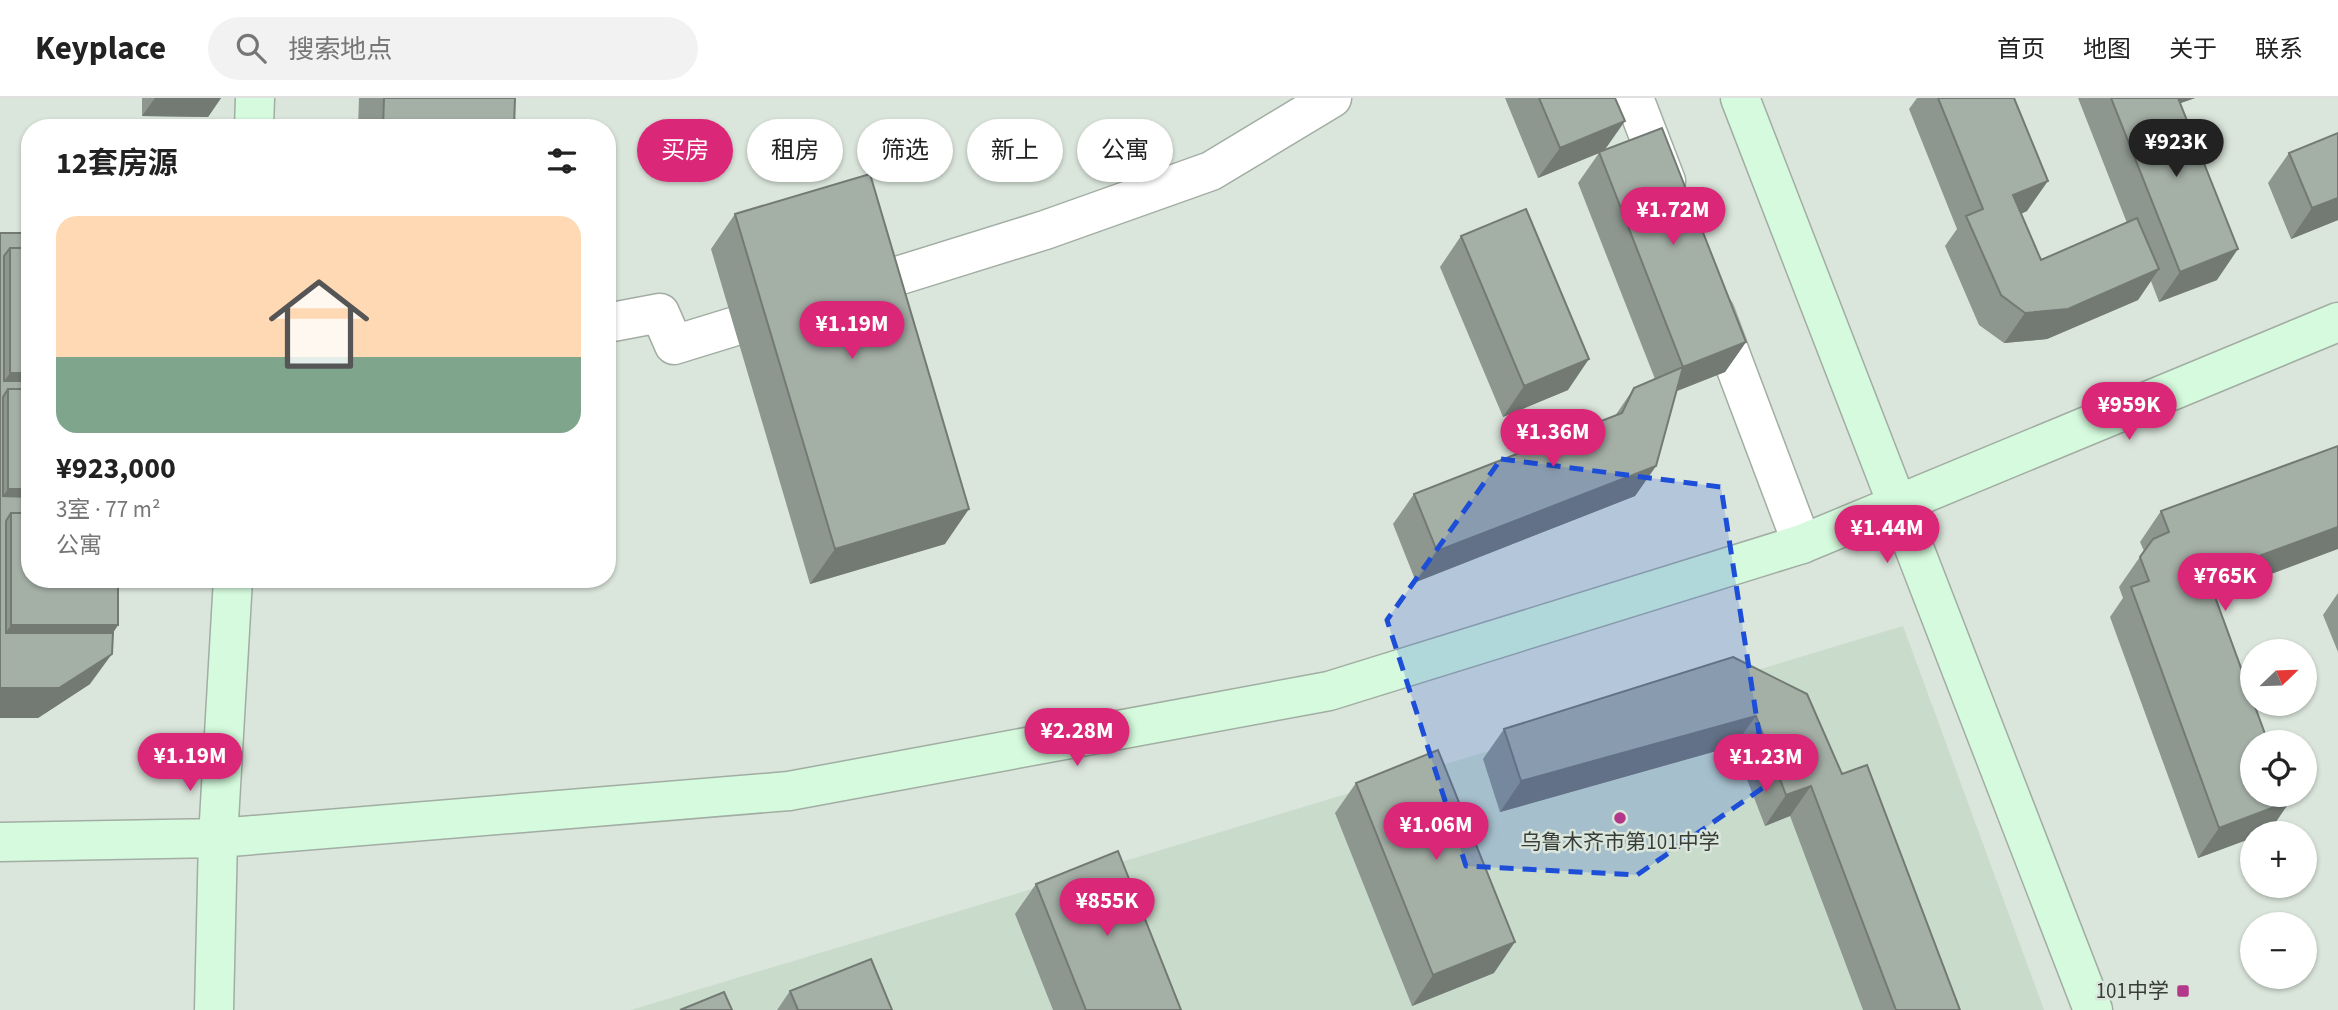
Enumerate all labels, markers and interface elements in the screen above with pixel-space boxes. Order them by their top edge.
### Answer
search box [208,17,698,80]
text: Keyplace [35,25,166,72]
icon: search [232,29,270,67]
text: 搜索地点 [288,31,392,68]
text: 首页 [1997,32,2045,67]
text: 地图 [2083,32,2131,67]
text: 关于 [2169,32,2217,67]
text: 联系 [2255,32,2303,67]
chip: 买房 [637,119,733,182]
chip: 租房 [747,119,843,182]
chip: 筛选 [857,119,953,182]
chip: 新上 [967,119,1063,182]
chip: 公寓 [1077,119,1173,182]
pin: ¥923K [2127,120,2225,179]
text: ¥923K [2145,125,2207,158]
text: 12套房源 [56,142,178,185]
icon: filters [543,142,581,180]
pin: ¥1.72M [1616,188,1730,247]
text: ¥1.72M [1636,193,1710,226]
icon: home [256,261,382,387]
pin: ¥1.19M [795,302,909,361]
text: ¥1.19M [815,307,889,340]
pin: ¥959K [2080,382,2178,442]
text: ¥959K [2098,388,2160,421]
pin: ¥1.36M [1496,410,1610,469]
text: ¥1.36M [1516,415,1590,448]
text: ¥923,000 [56,447,176,490]
text: 3室 · 77 m² [56,493,160,526]
pin: ¥1.44M [1830,505,1944,565]
text: ¥1.44M [1850,511,1924,544]
text: 公寓 [56,529,102,562]
pin: ¥765K [2176,554,2274,613]
text: ¥765K [2194,559,2256,592]
north arrow [2240,639,2317,716]
map controls [2240,639,2317,989]
pin: ¥2.28M [1020,708,1134,768]
text: ¥2.28M [1040,714,1114,747]
button: locate [2240,730,2317,807]
pin: ¥1.19M [133,734,247,793]
pin: ¥1.23M [1709,734,1823,794]
text: ¥1.19M [153,739,227,772]
text: ¥1.23M [1729,740,1803,773]
pin: ¥1.06M [1379,802,1493,862]
text: ¥1.06M [1399,808,1473,841]
marker: 乌鲁木齐市第101中学 [1612,810,1628,826]
button: + [2240,821,2317,898]
place label: 乌鲁木齐市第101中学 [1520,827,1720,857]
pin: ¥855K [1058,878,1156,938]
text: ¥855K [1076,884,1138,917]
button: − [2240,912,2317,989]
place label: 101中学 [2096,976,2169,1006]
marker: 101中学 [2175,983,2191,999]

